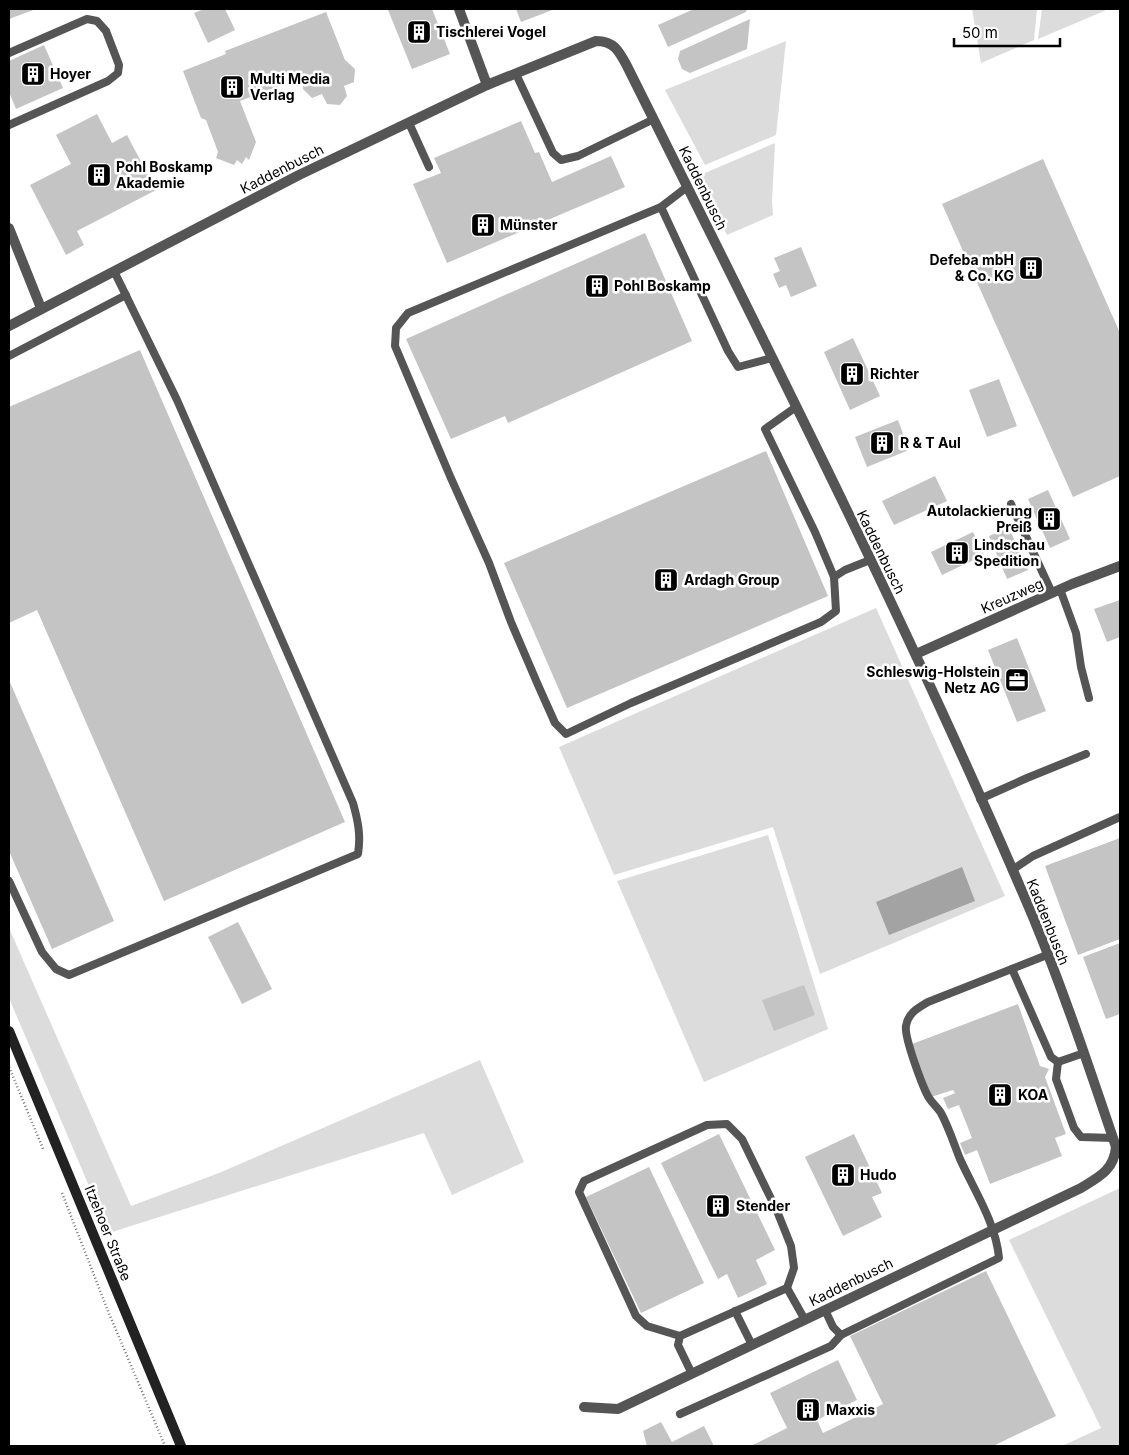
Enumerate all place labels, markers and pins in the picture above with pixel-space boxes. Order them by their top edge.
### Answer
building icon: Tischlerei Vogel [406,19,432,45]
place label: Tischlerei Vogel [436,23,546,40]
building icon: Hoyer [20,61,46,87]
place label: Hoyer [50,65,91,82]
place label: Multi Media Verlag [250,70,330,103]
building icon: Multi Media Verlag [219,74,245,100]
place label: Pohl Boskamp Akademie [116,158,213,191]
building icon: Pohl Boskamp Akademie [86,162,112,188]
building icon: Münster [470,212,496,238]
place label: Münster [500,216,558,233]
place label: Defeba mbH & Co. KG [929,251,1014,284]
building icon: Defeba mbH & Co. KG [1018,255,1044,281]
building icon: Pohl Boskamp [584,273,610,299]
place label: Pohl Boskamp [614,277,711,294]
building icon: Richter [839,361,865,387]
place label: Richter [870,365,919,382]
building icon: R & T Aul [869,430,895,456]
place label: R & T Aul [900,434,961,451]
place label: Autolackierung Preiß [927,502,1032,535]
building icon: Autolackierung Preiß [1036,506,1062,532]
place label: Lindschau Spedition [974,536,1045,569]
building icon: Lindschau Spedition [944,540,970,566]
building icon: Ardagh Group [653,567,679,593]
place label: Ardagh Group [684,571,780,588]
place label: Schleswig-Holstein Netz AG [866,663,1000,696]
office icon: Schleswig-Holstein Netz AG [1004,667,1030,693]
building icon: KOA [987,1082,1013,1108]
place label: KOA [1018,1086,1049,1103]
building icon: Hudo [830,1162,856,1188]
place label: Hudo [860,1166,897,1183]
building icon: Stender [705,1193,731,1219]
place label: Stender [736,1197,790,1214]
building icon: Maxxis [795,1397,821,1423]
place label: Maxxis [826,1401,875,1418]

